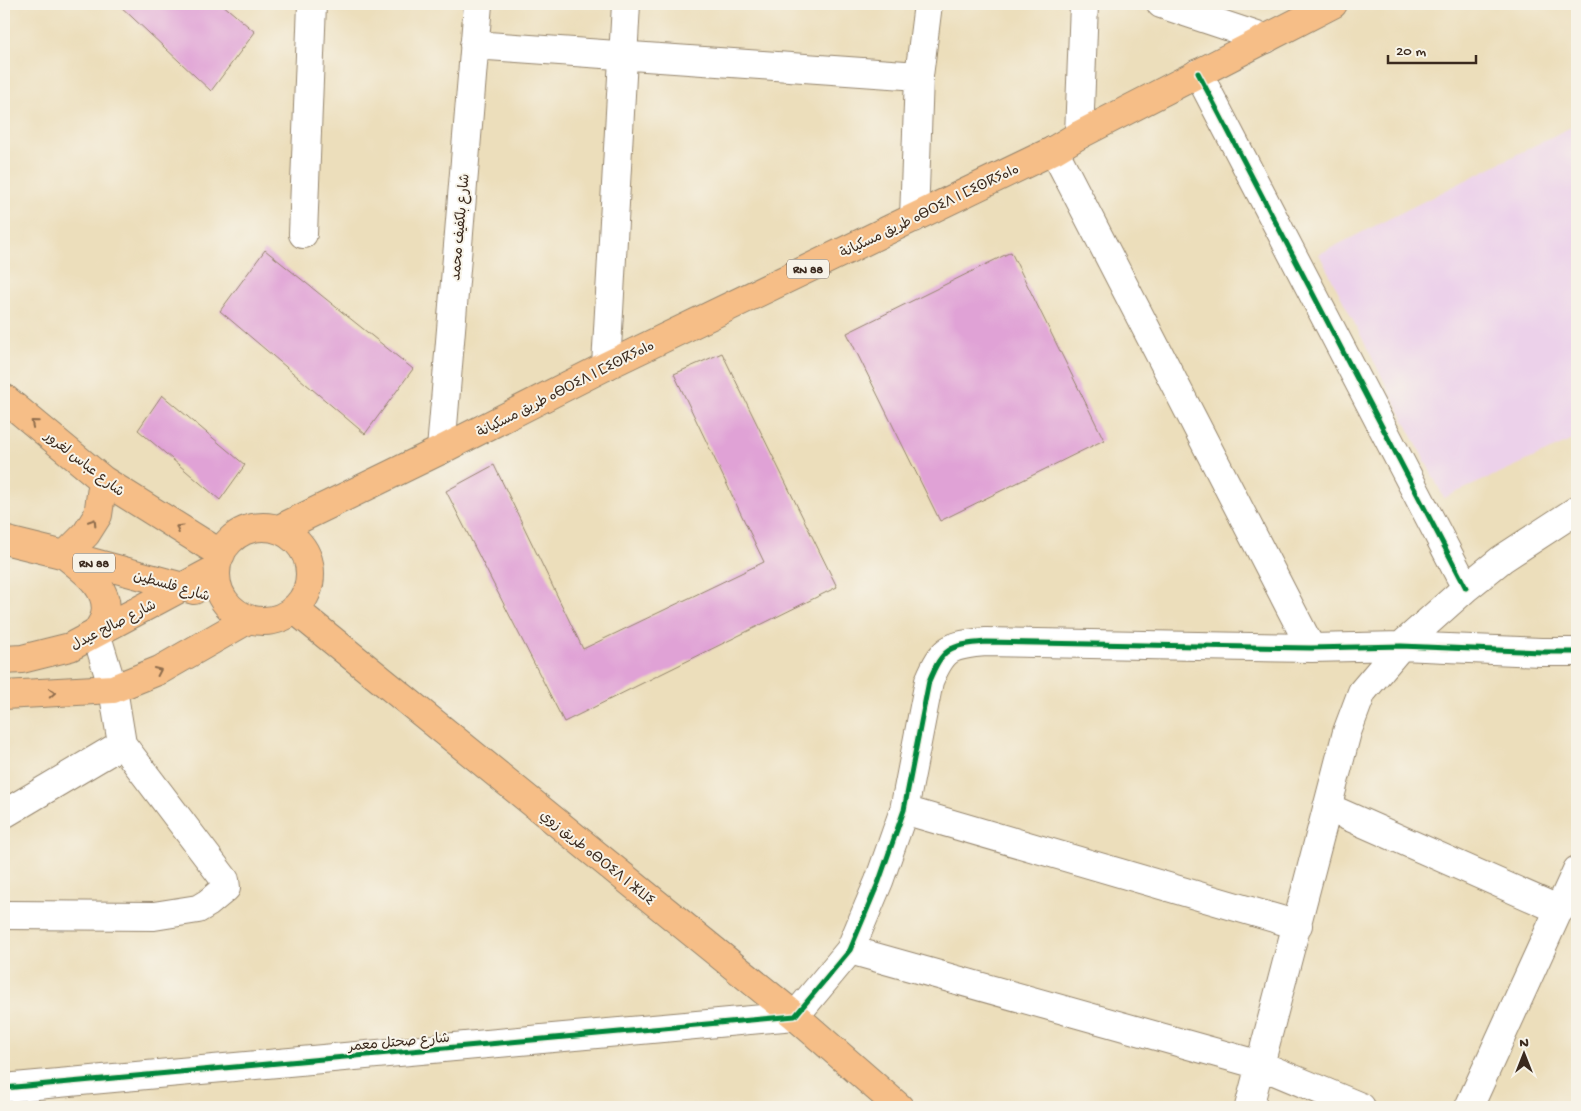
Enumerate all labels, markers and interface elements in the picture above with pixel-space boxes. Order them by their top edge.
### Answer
scale bar [1388,32,1476,64]
text: 20 m [1396,43,1426,61]
street label: طريق مسكيانة ⴰⴱⵔⵉⴷ ⵏ ⵎⵉⵙⴽⵢⴰⵏⴰ [838,161,1022,263]
street label: شارع بلكفيف محمد [448,173,475,281]
road number: RN 88 [787,260,829,278]
street label: طريق مسكيانة ⴰⴱⵔⵉⴷ ⵏ ⵎⵉⵙⴽⵢⴰⵏⴰ [475,338,658,442]
one-way arrow [30,420,39,429]
street label: شارع عباس لغرور [39,428,127,501]
one-way arrow [87,519,97,528]
one-way arrow [176,525,185,535]
road number: RN 88 [73,554,115,572]
street label: شارع فلسطين [131,568,211,606]
street label: شارع صالح عيدل [69,597,160,655]
one-way arrow [153,666,162,677]
one-way arrow [49,687,57,698]
street label: طريق زوي ⴰⴱⵔⵉⴷ ⵏ ⵣⵡⵉ [536,808,657,910]
north arrow [1498,1028,1548,1078]
street label: شارع صحتل معمر [347,1030,451,1056]
text: N [1519,1035,1529,1052]

